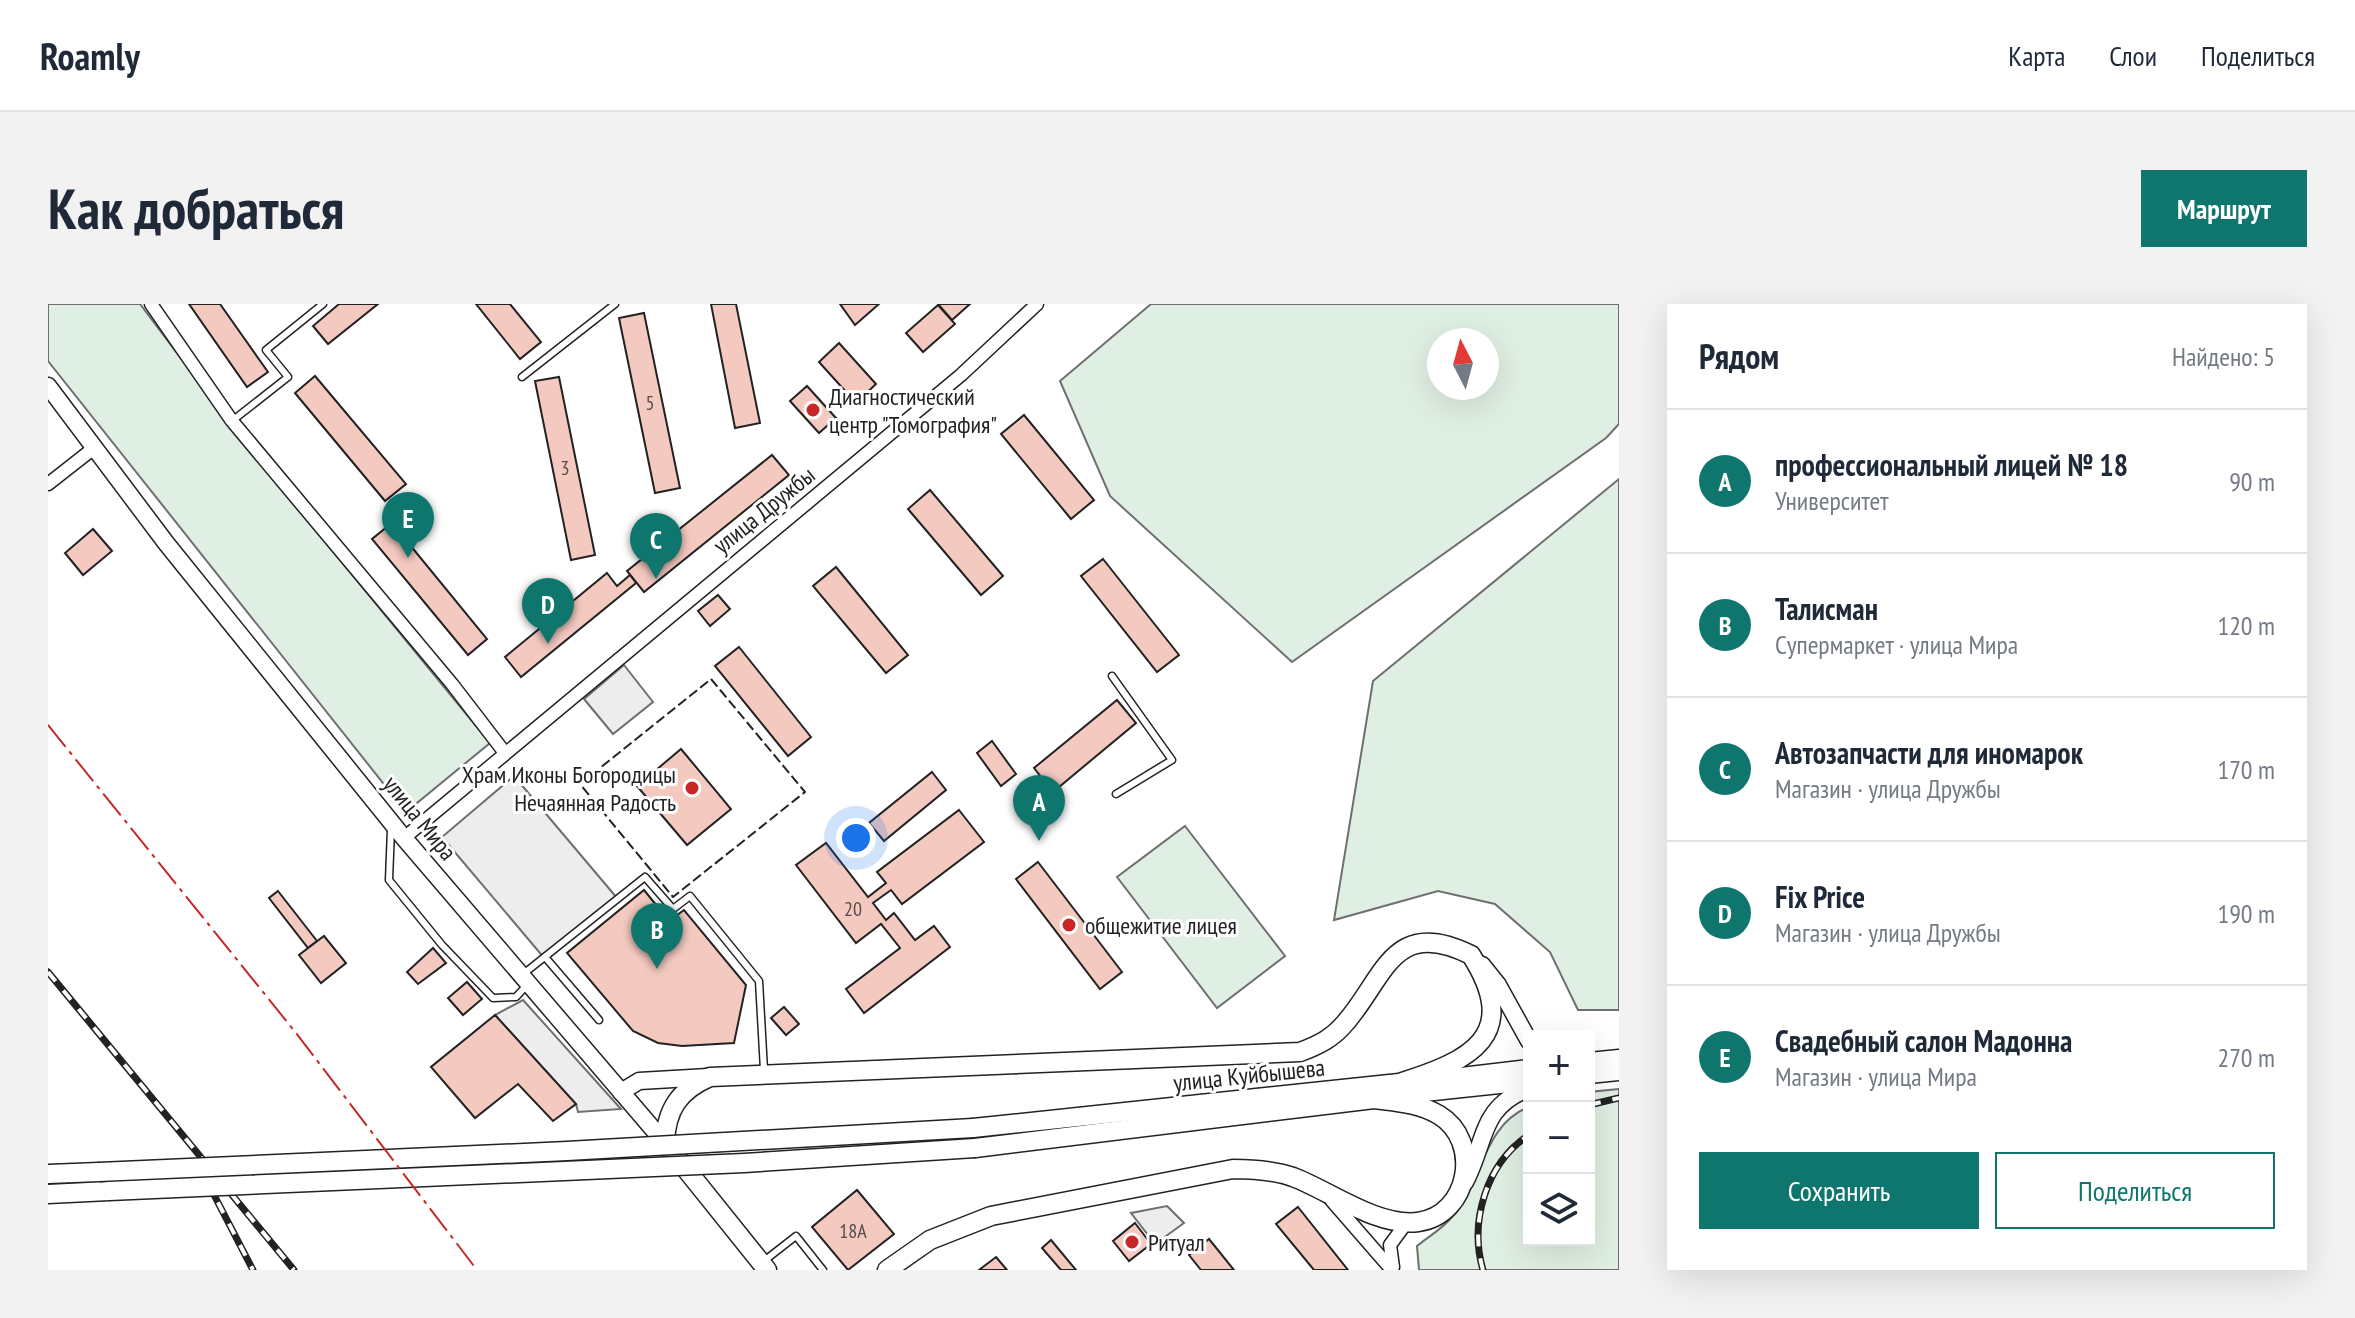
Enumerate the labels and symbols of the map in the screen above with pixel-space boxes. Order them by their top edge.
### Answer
north arrow [1427,328,1499,400]
place label: Диагностический центр "Томография" [829,381,997,440]
house number: 5 [646,390,655,416]
marker: Диагностический центр "Томография" [804,401,822,419]
house number: 3 [561,455,570,481]
street label: улица Дружбы [707,459,821,561]
pin: E [382,492,434,558]
pin: C [630,513,682,579]
pin: D [522,578,574,644]
place label: Храм Иконы Богородицы Нечаянная Радость [462,759,676,818]
street label: улица Мира [376,769,464,867]
pin: A [1013,775,1065,841]
marker: Храм Иконы Богородицы Нечаянная Радость [683,779,701,797]
your location [836,818,876,858]
house number: 20 [844,896,862,922]
pin: B [631,903,683,969]
place label: общежитие лицея [1085,910,1237,941]
marker: общежитие лицея [1060,916,1078,934]
street label: улица Куйбышева [1172,1052,1326,1098]
house number: 18А [839,1218,867,1244]
place label: Ритуал [1148,1227,1205,1258]
marker: Ритуал [1123,1233,1141,1251]

